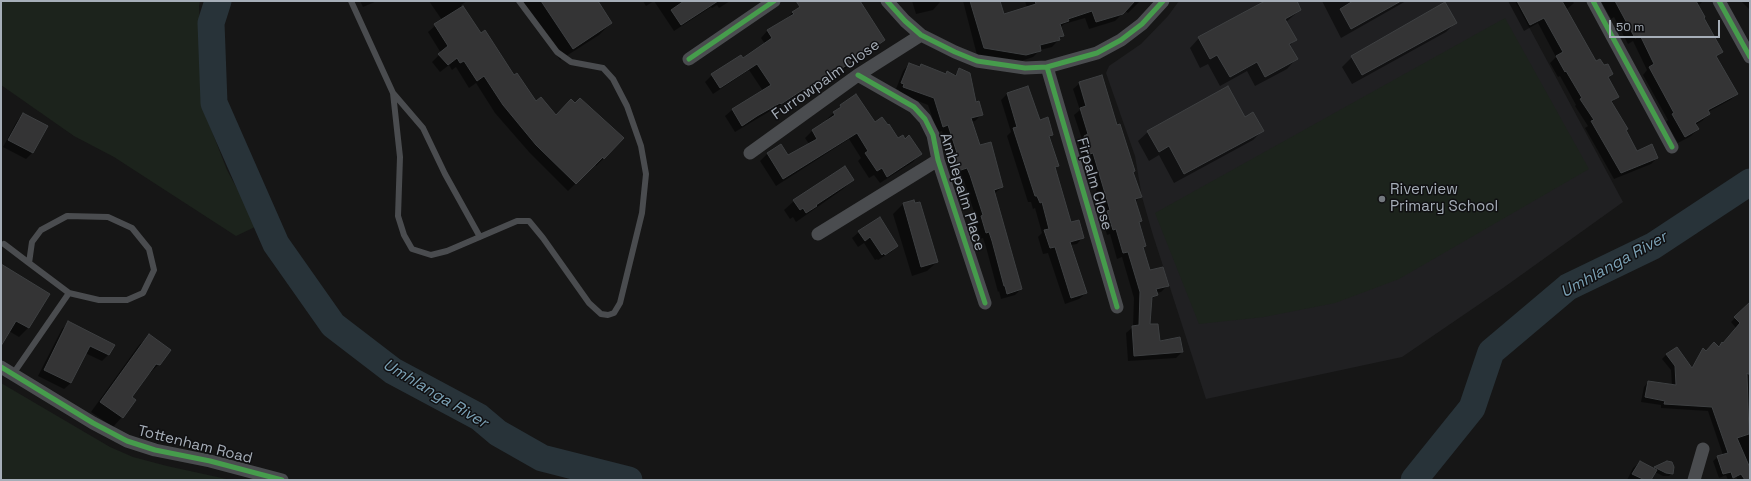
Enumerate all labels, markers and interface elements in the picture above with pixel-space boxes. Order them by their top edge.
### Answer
scale bar [1611,12,1722,38]
text: 50 m [1616,19,1644,35]
street label: Furrowpalm Close [769,36,883,124]
street label: Amblepalm Place [936,131,988,253]
street label: Firpalm Close [1072,136,1116,232]
place label: Riverview Primary School [1390,181,1498,216]
marker: Riverview Primary School [1377,194,1387,204]
water label: Umhlanga River [1558,228,1670,302]
water label: Umhlanga River [379,355,491,433]
street label: Tottenham Road [136,422,254,468]

